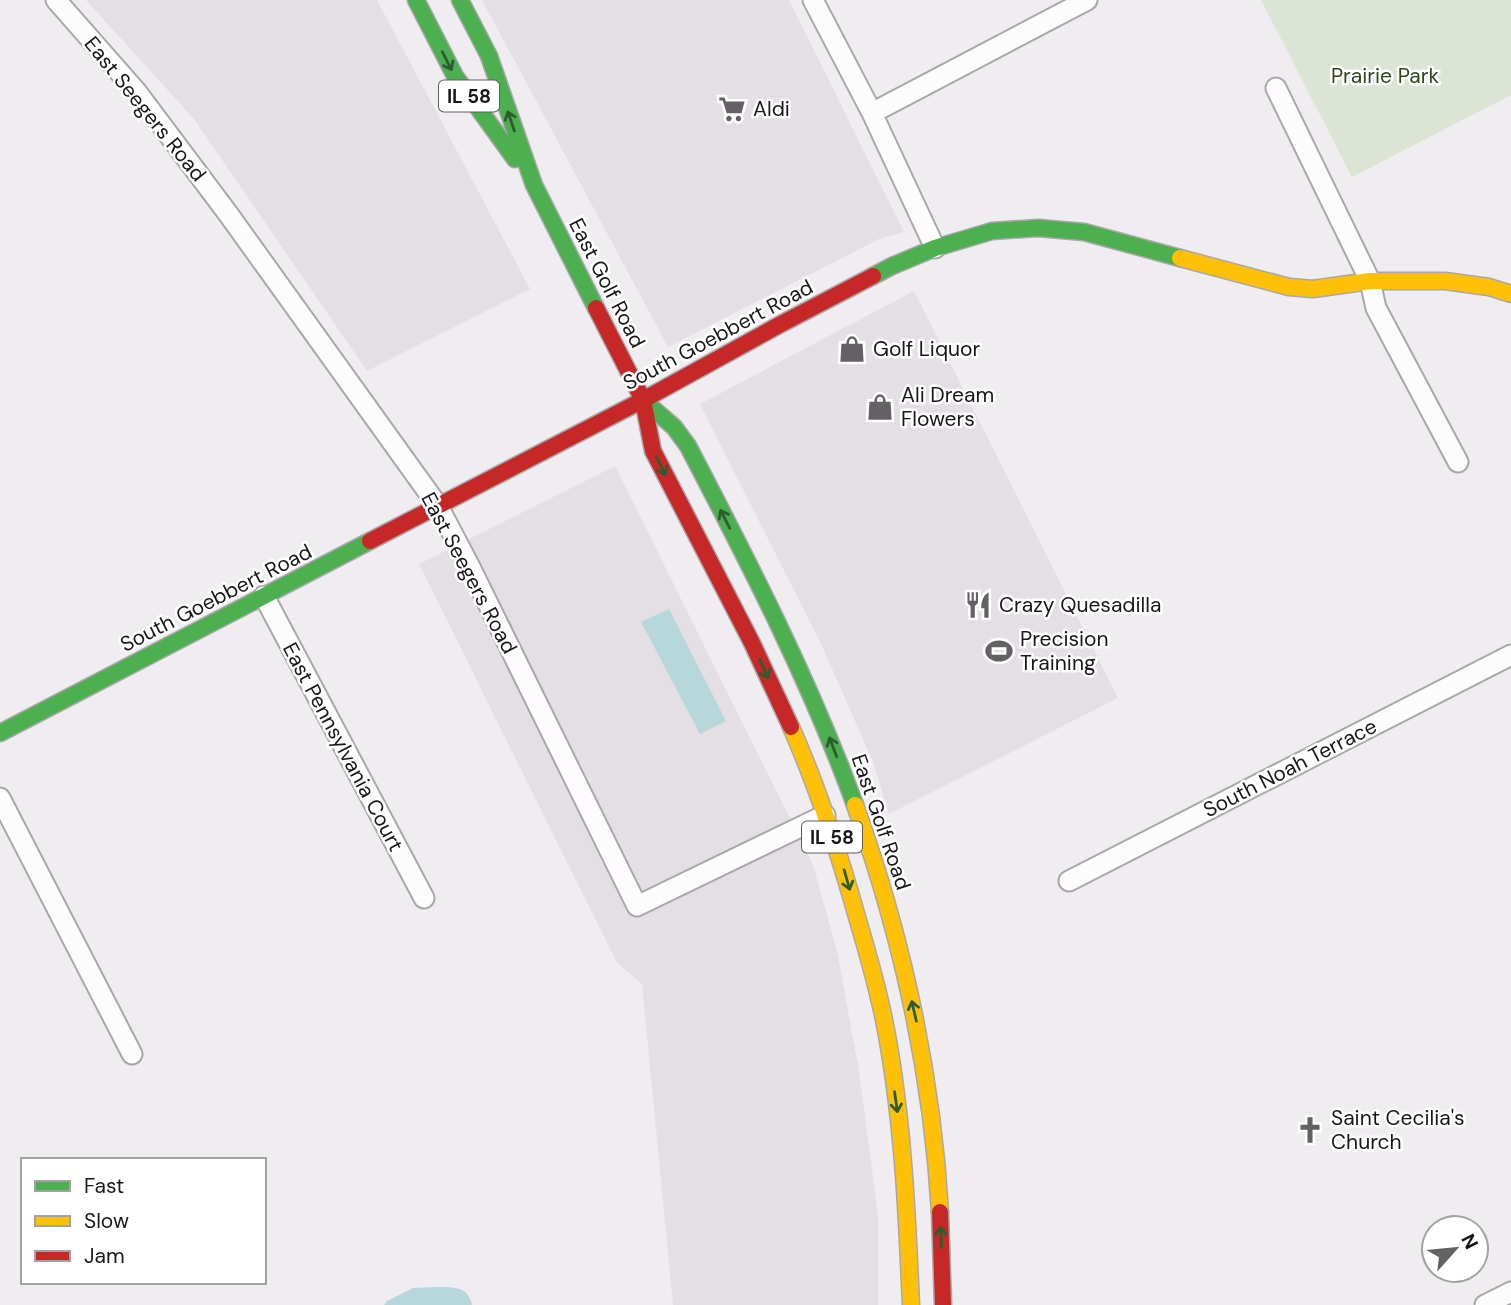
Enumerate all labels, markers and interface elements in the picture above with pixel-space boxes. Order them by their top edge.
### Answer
street label: East Seegers Road [78,31,212,187]
one-way arrow [440,50,454,71]
park label: Prairie Park [1331,62,1440,90]
road number: IL 58 [439,80,499,111]
supermarket icon: Aldi [717,94,747,124]
place label: Aldi [753,95,790,123]
one-way arrow [504,110,516,132]
street label: East Golf Road [562,213,652,353]
street label: South Goebbert Road [618,273,818,397]
shop icon: Golf Liquor [837,334,867,364]
place label: Golf Liquor [873,335,981,363]
place label: Ali Dream Flowers [901,381,994,433]
shop icon: Ali Dream Flowers [865,392,895,422]
one-way arrow [654,455,668,476]
street label: East Seegers Road [415,487,523,659]
one-way arrow [718,509,732,530]
street label: South Goebbert Road [115,538,317,658]
restaurant icon: Crazy Quesadilla [963,590,993,620]
place label: Crazy Quesadilla [999,591,1161,619]
place label: Precision Training [1020,625,1109,677]
sports icon: Precision Training [984,636,1014,666]
street label: East Pennsylvania Court [276,638,410,856]
one-way arrow [758,657,771,679]
street label: South Noah Terrace [1198,712,1382,824]
one-way arrow [826,737,839,759]
street label: East Golf Road [845,750,917,894]
road number: IL 58 [802,822,862,852]
one-way arrow [841,869,854,891]
one-way arrow [907,1000,920,1023]
one-way arrow [890,1090,903,1113]
place label: Saint Cecilia's Church [1331,1104,1465,1156]
church icon: Saint Cecilia's Church [1295,1115,1325,1145]
legend [21,1158,266,1284]
text: Fast [84,1172,124,1200]
text: Slow [84,1207,129,1235]
north arrow [1420,1214,1490,1284]
one-way arrow [934,1226,947,1249]
text: N [1455,1230,1484,1253]
text: Jam [84,1242,125,1270]

